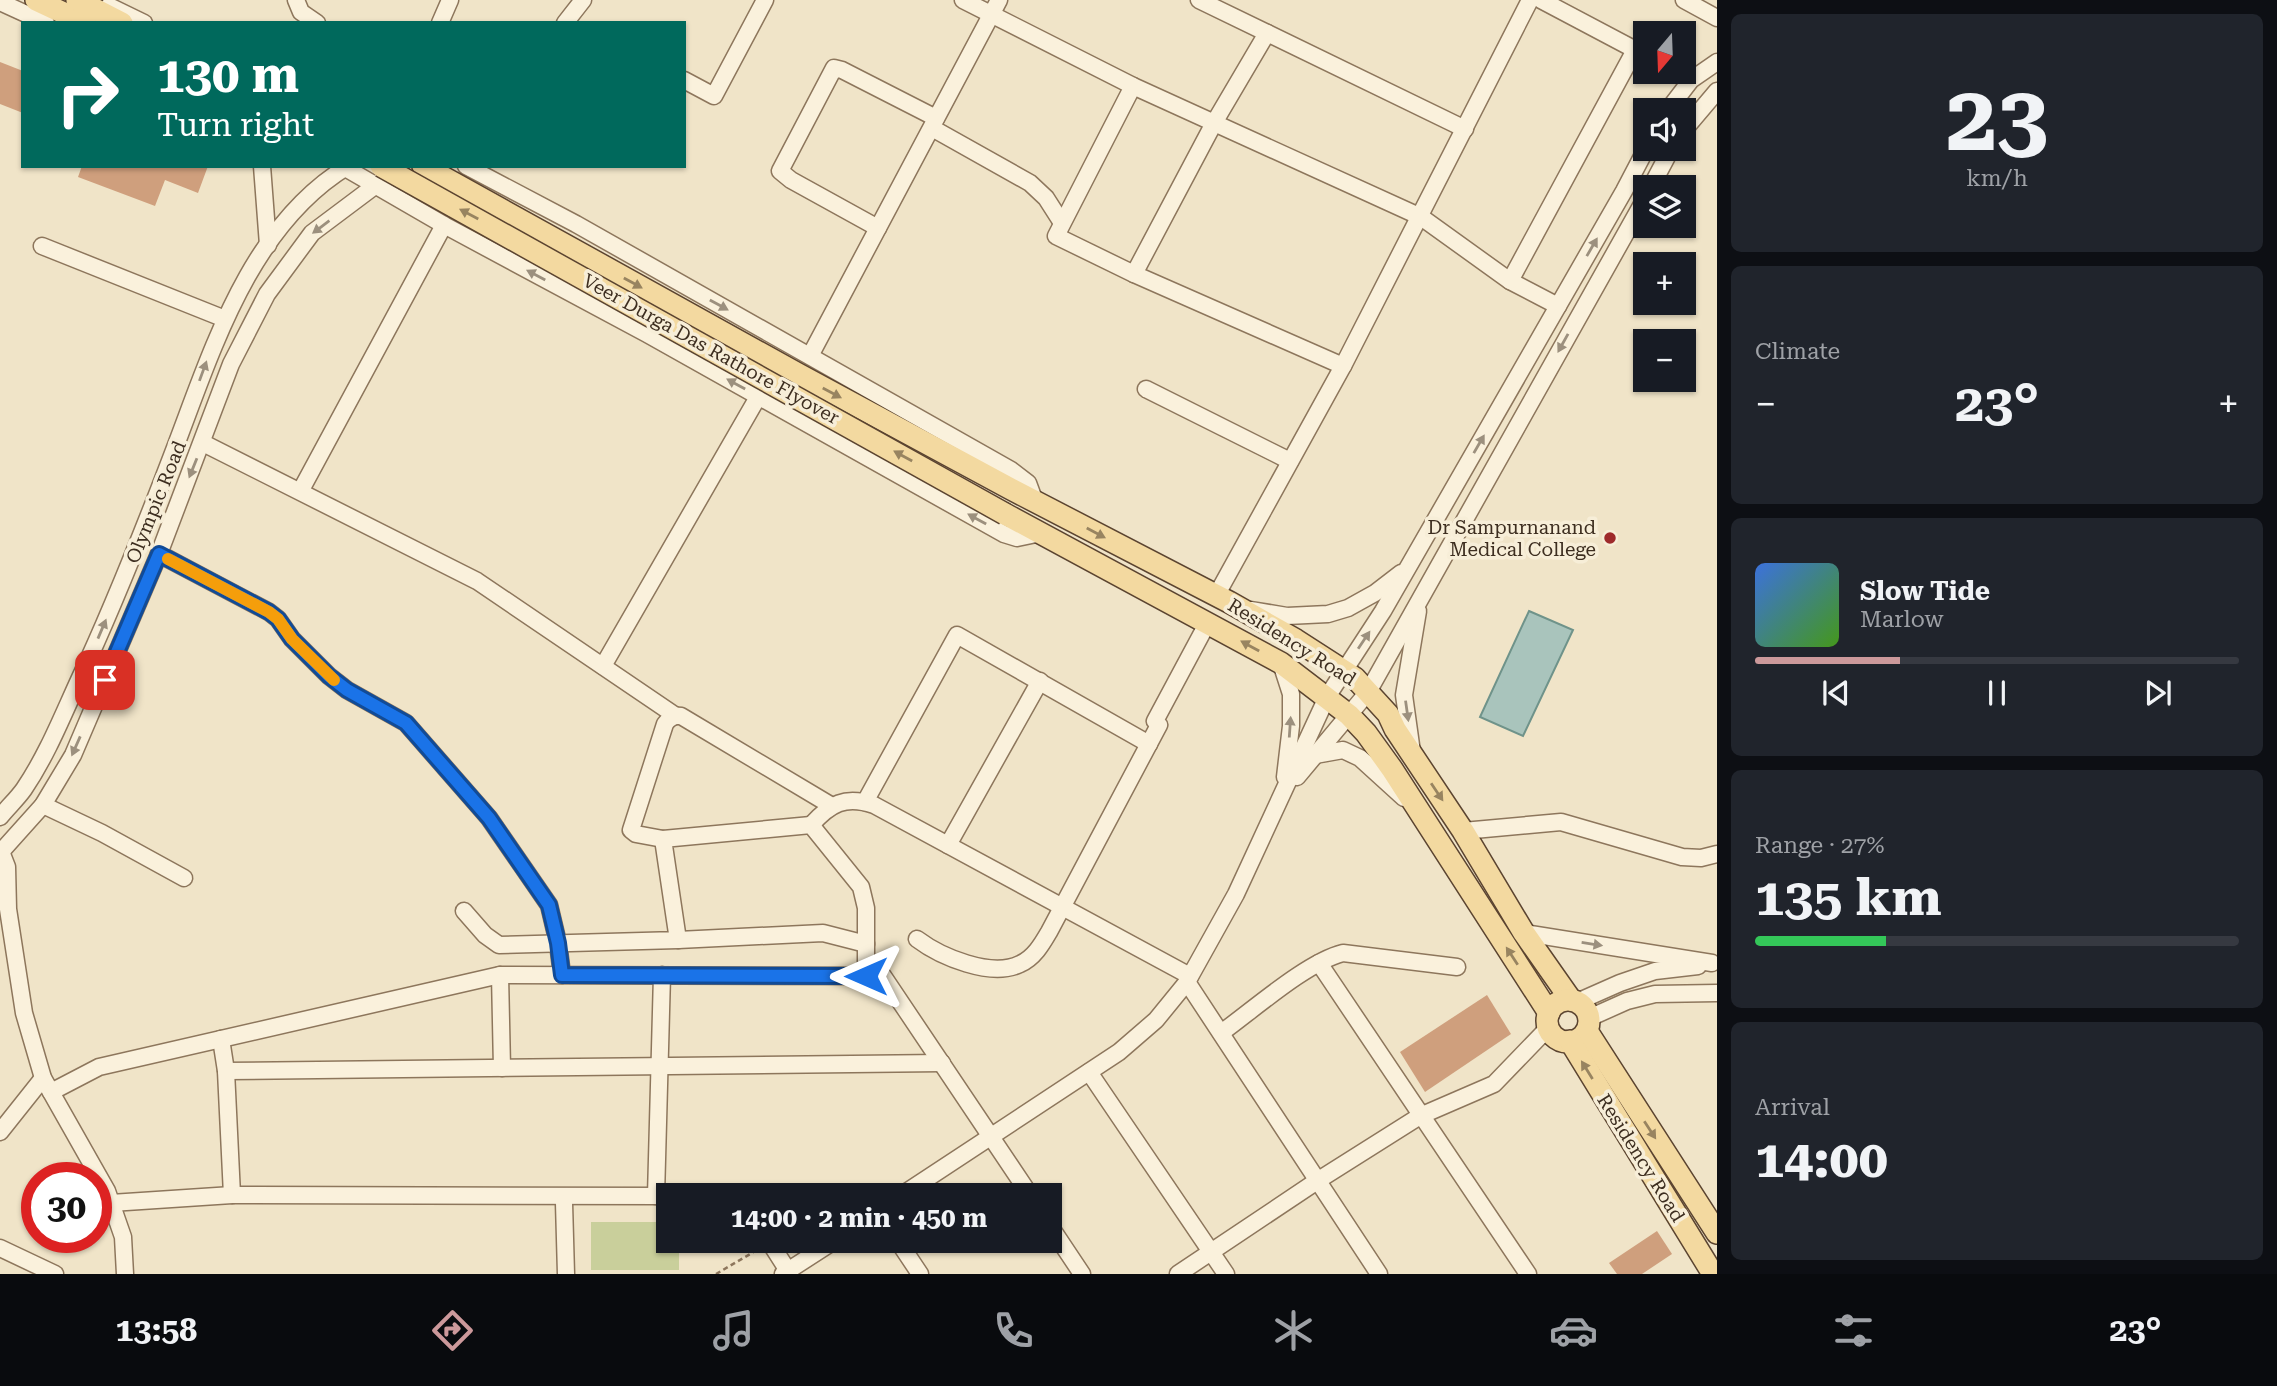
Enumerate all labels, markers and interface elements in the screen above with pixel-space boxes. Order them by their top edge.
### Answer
north arrow [1633,21,1696,84]
map controls [1633,21,1696,392]
text: 130 m [157,47,299,104]
icon: right [42,49,133,140]
text: 23 [1946,66,2048,172]
button: sound [1633,98,1696,161]
text: Turn right [157,106,314,144]
text: km/h [1966,165,2028,192]
button: layers [1633,175,1696,238]
one-way arrow [459,209,479,220]
one-way arrow [312,220,331,234]
one-way arrow [1586,237,1598,256]
button: + [1633,252,1696,315]
one-way arrow [527,269,546,281]
street label: Veer Durga Das Rathore Flyover [579,269,843,429]
one-way arrow [623,277,643,289]
one-way arrow [709,299,729,311]
button: − [1633,329,1696,392]
one-way arrow [1557,334,1569,353]
text: Climate [1755,338,1840,365]
one-way arrow [198,361,209,382]
text: 23° [1955,373,2039,434]
one-way arrow [726,378,745,390]
text: − [1755,382,1776,426]
text: + [2218,382,2239,426]
one-way arrow [822,387,842,398]
one-way arrow [1473,435,1485,454]
street label: Olympic Road [121,437,191,567]
one-way arrow [893,450,913,462]
one-way arrow [187,458,198,479]
one-way arrow [968,513,987,525]
place label: Dr Sampurnanand Medical College [1428,516,1596,561]
one-way arrow [1086,528,1106,539]
marker: Dr Sampurnanand Medical College [1602,530,1618,546]
text: Slow Tide [1860,576,1990,606]
street label: Residency Road [1224,593,1360,691]
text: Marlow [1860,606,1943,633]
one-way arrow [97,618,108,639]
one-way arrow [1357,631,1371,649]
one-way arrow [1240,640,1260,652]
pin [75,650,135,710]
icon: arrive [86,661,124,699]
icon: previous [1817,674,1855,712]
icon: pause [1978,674,2016,712]
icon: next [2139,674,2177,712]
one-way arrow [1401,700,1412,722]
one-way arrow [1285,716,1296,738]
one-way arrow [70,736,82,756]
one-way arrow [1431,782,1444,802]
text: Range · 27% [1755,832,1884,859]
text: 135 km [1755,867,1942,928]
one-way arrow [1581,938,1603,949]
position arrow [829,939,903,1013]
one-way arrow [1505,947,1519,965]
one-way arrow [1581,1060,1594,1080]
street label: Residency Road [1592,1090,1690,1226]
text: Arrival [1755,1094,1830,1121]
one-way arrow [1644,1120,1657,1139]
text: 14:00 [1755,1129,1888,1190]
speed limit sign: 30 [21,1162,112,1253]
text: 14:00 · 2 min · 450 m [731,1203,987,1233]
icon: directions [428,1306,477,1355]
icon: music [709,1306,758,1355]
icon: phone [989,1306,1038,1355]
icon: climate [1269,1306,1318,1355]
icon: car [1549,1306,1598,1355]
icon: filters [1829,1306,1878,1355]
text: 13:58 [116,1311,197,1349]
text: 23° [2110,1311,2161,1349]

